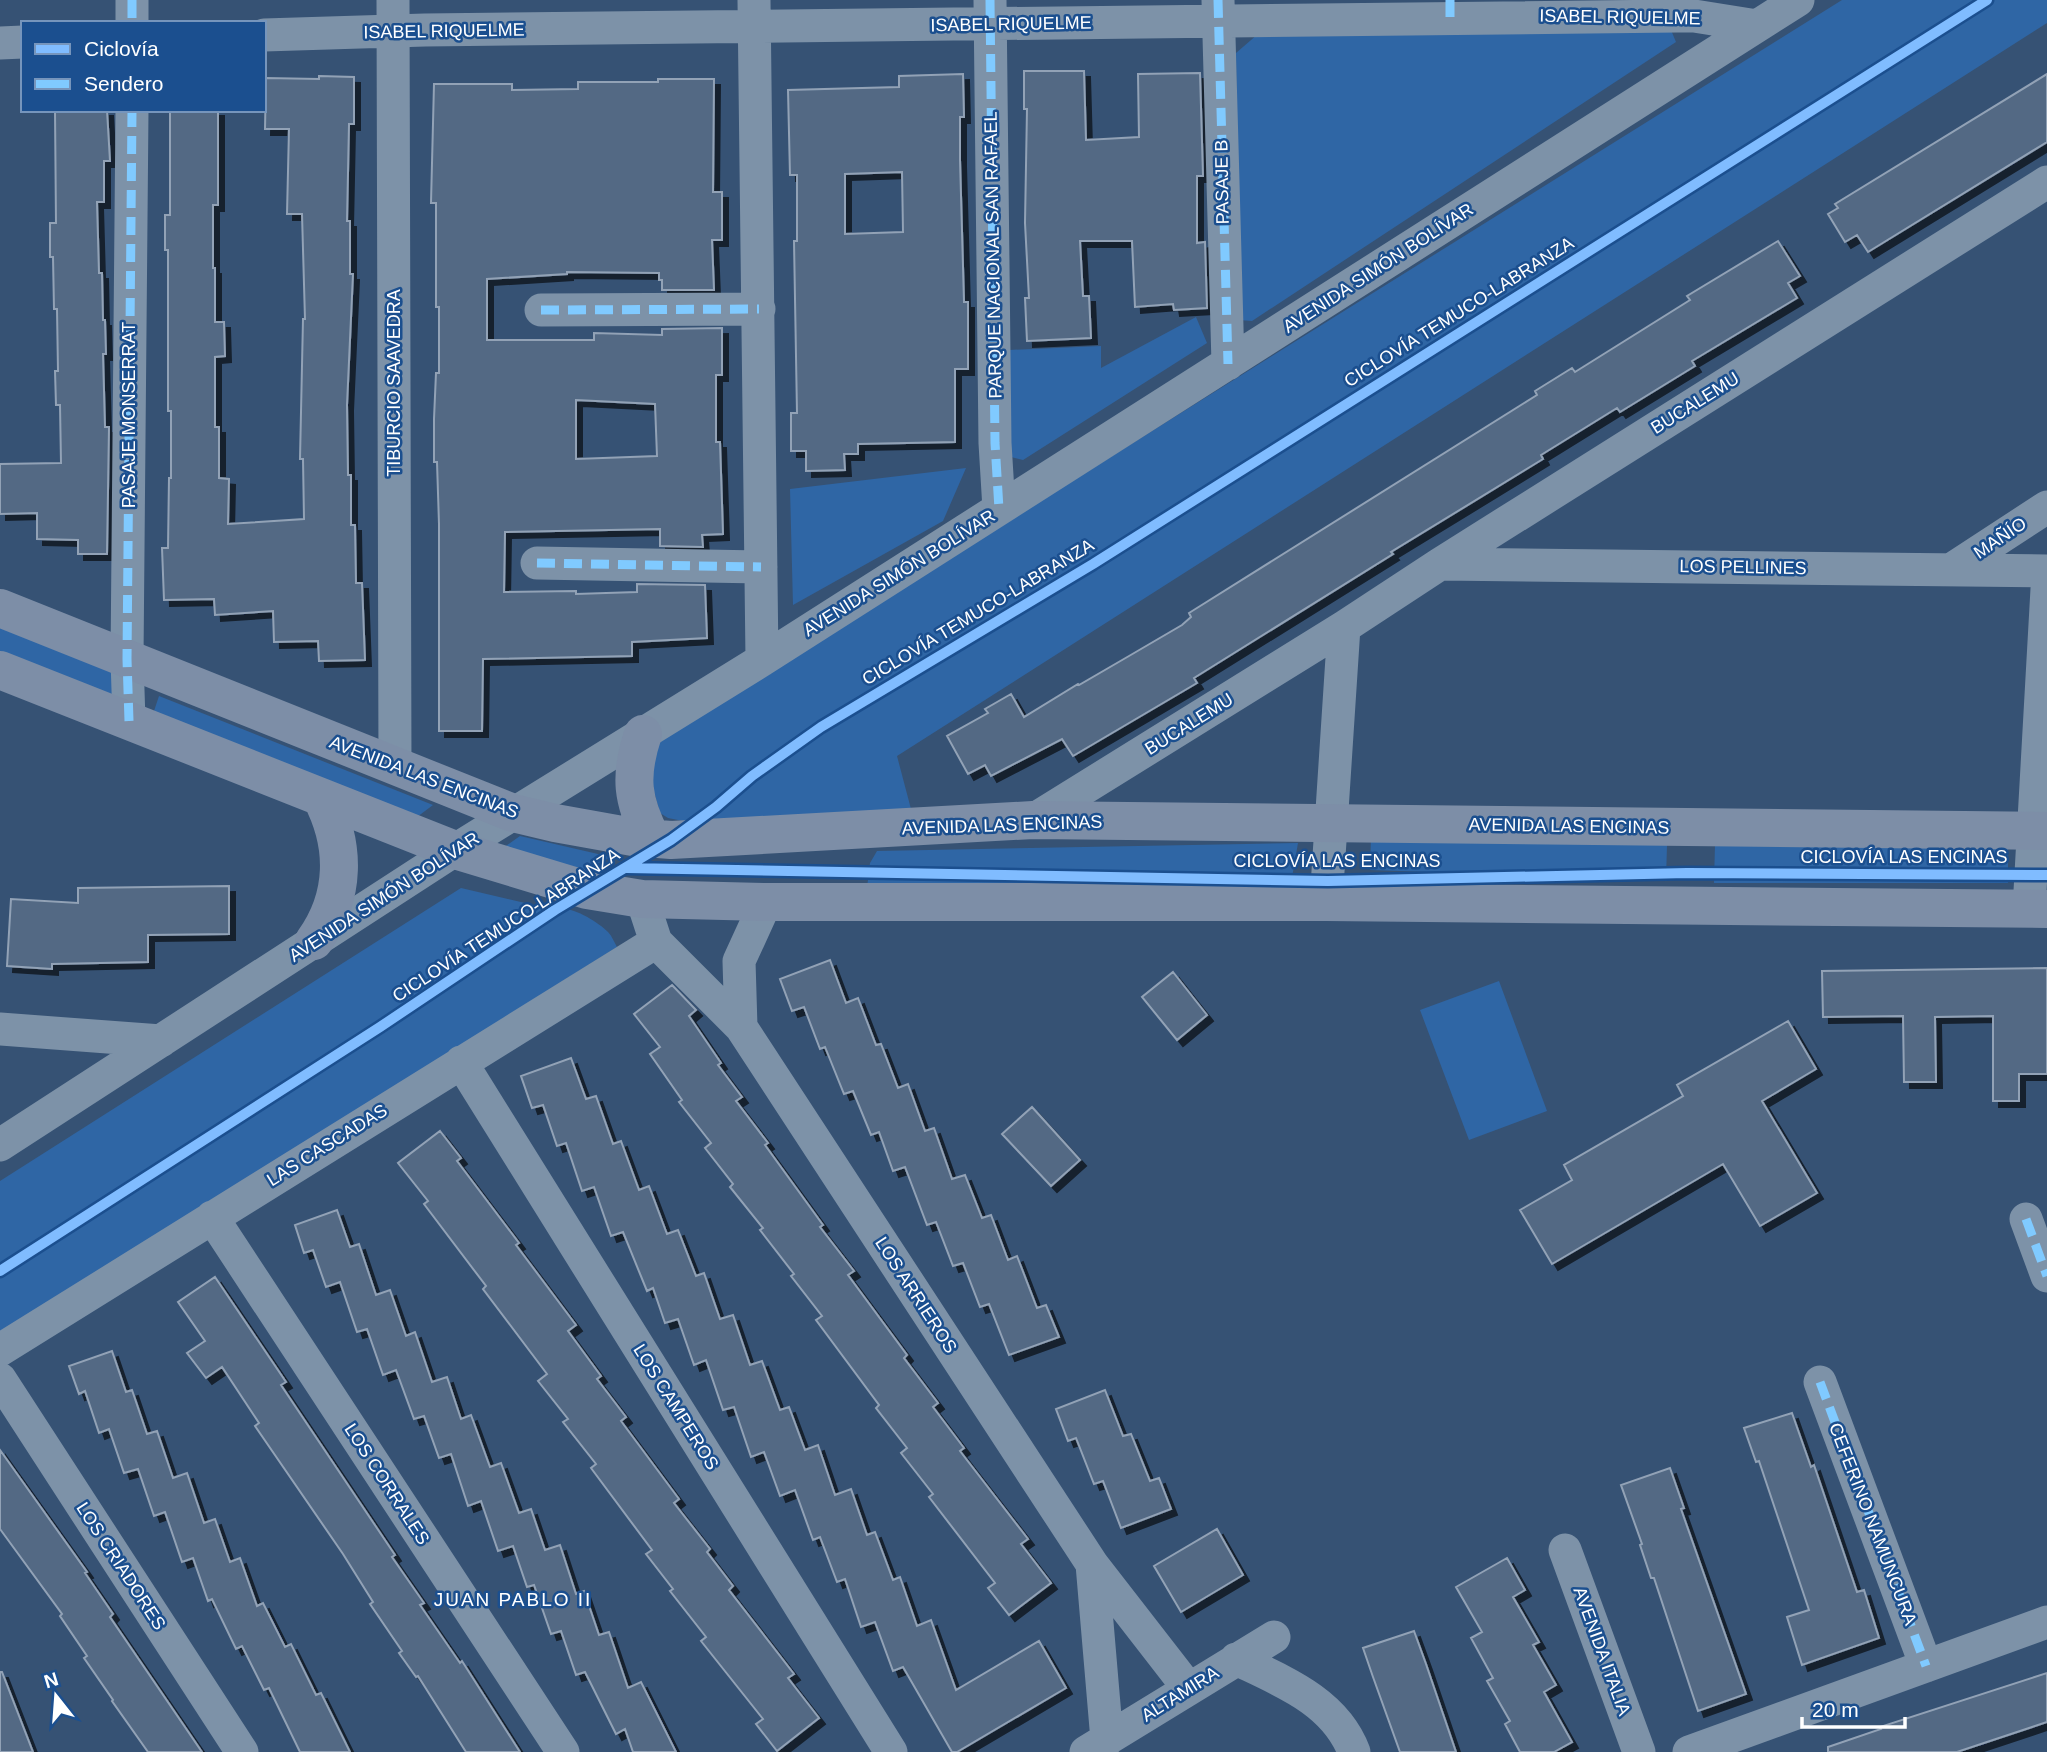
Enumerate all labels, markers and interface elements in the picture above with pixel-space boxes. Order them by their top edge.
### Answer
street label: ISABEL RIQUELME [1539,6,1701,28]
street label: ISABEL RIQUELME [930,13,1092,35]
street label: ISABEL RIQUELME [363,20,525,42]
legend [21,21,266,112]
text: Ciclovía [84,37,159,60]
text: Sendero [84,72,163,95]
street label: PARQUE NACIONAL SAN RAFAEL [980,111,1006,399]
street label: PASAJE B [1211,139,1233,225]
street label: AVENIDA SIMÓN BOLÍVAR [1279,198,1477,337]
street label: CICLOVÍA TEMUCO-LABRANZA [1341,233,1577,391]
street label: TIBURCIO SAAVEDRA [384,289,404,477]
street label: PASAJE MONSERRAT [119,322,139,508]
street label: BUCALEMU [1647,368,1743,438]
street label: AVENIDA SIMÓN BOLÍVAR [799,505,999,640]
street label: MAÑÍO [1969,512,2030,563]
street label: CICLOVÍA TEMUCO-LABRANZA [859,535,1097,689]
street label: LOS PELLINES [1679,556,1807,578]
street label: BUCALEMU [1141,689,1237,759]
street label: AVENIDA LAS ENCINAS [327,732,521,822]
street label: AVENIDA LAS ENCINAS [901,812,1103,838]
street label: AVENIDA LAS ENCINAS [1468,814,1670,838]
street label: AVENIDA SIMÓN BOLÍVAR [285,827,483,966]
street label: CICLOVÍA TEMUCO-LABRANZA [389,844,623,1006]
street label: CICLOVÍA LAS ENCINAS [1800,847,2008,867]
street label: CICLOVÍA LAS ENCINAS [1233,851,1441,871]
street label: LAS CASCADAS [263,1100,391,1190]
street label: LOS ARRIEROS [871,1233,961,1357]
street label: LOS CAMPEROS [629,1341,723,1473]
street label: LOS CORRALES [340,1420,434,1548]
street label: CEFERINO NAMUNCURA [1825,1420,1921,1628]
street label: LOS CRIADORES [72,1498,170,1634]
street label: AVENIDA ITALIA [1569,1584,1635,1718]
district label: JUAN PABLO II [434,1589,592,1610]
north arrow [21,1661,91,1731]
street label: ALTAMIRA [1138,1662,1222,1726]
text: N [42,1668,61,1692]
scale bar [1802,1686,1905,1730]
text: 20 m [1812,1698,1859,1721]

